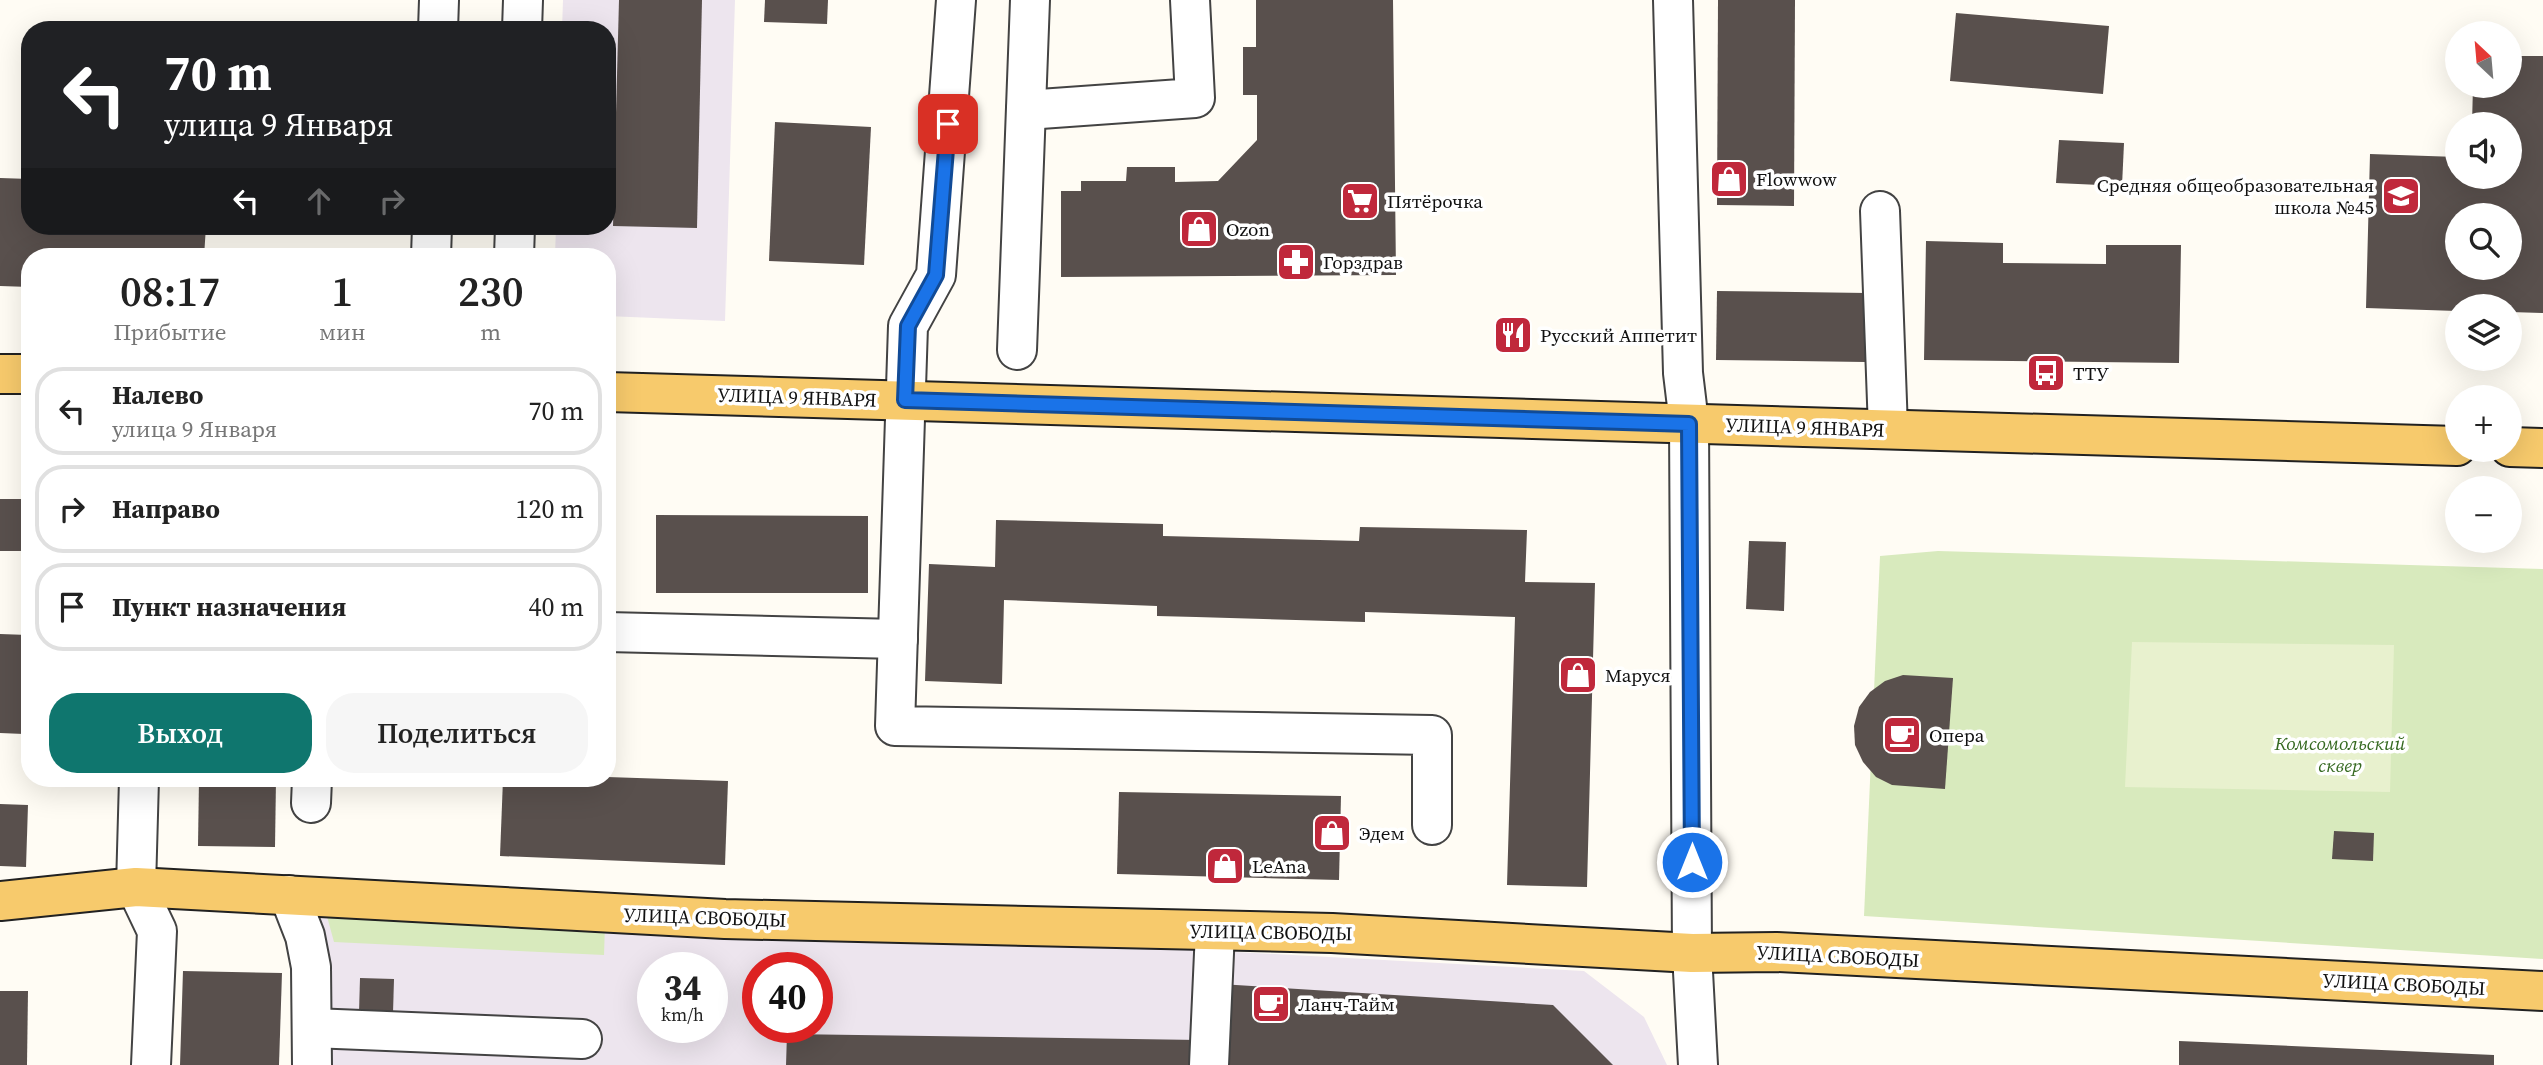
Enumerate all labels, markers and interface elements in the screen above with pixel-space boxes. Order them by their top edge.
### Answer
north arrow [2445,21,2522,98]
map controls [2445,21,2522,553]
text: 70 m [164,39,272,106]
icon: left [49,49,140,140]
pin [918,94,978,154]
text: улица 9 Января [164,103,394,147]
icon: arrive [929,105,967,143]
button: sound [2445,112,2522,189]
shop icon: Flowwow [1708,158,1750,200]
place label: Flowwow [1756,166,1837,192]
place label: Средняя общеобразовательная школа №45 [2097,172,2374,220]
school or university icon: Средняя общеобразовательная школа №45 [2380,175,2422,217]
supermarket icon: Пятёрочка [1339,180,1381,222]
icon: left [227,182,265,220]
icon: ahead [300,182,338,220]
icon: right [373,182,411,220]
place label: Пятёрочка [1387,188,1483,214]
button: search [2445,203,2522,280]
shop icon: Ozon [1178,208,1220,250]
place label: Ozon [1226,216,1270,242]
pharmacy icon: Горздрав [1275,241,1317,283]
place label: Горздрав [1323,249,1403,275]
text: 08:17 [120,262,220,320]
text: 1 [331,262,353,320]
text: 230 [458,262,524,320]
button: layers [2445,294,2522,371]
restaurant icon: Русский Аппетит [1492,314,1534,356]
text: Прибытие [113,316,227,348]
text: мин [319,316,366,348]
text: m [480,316,501,348]
place label: Русский Аппетит [1540,322,1697,348]
bus stop icon: ТТУ [2025,352,2067,394]
place label: ТТУ [2073,360,2109,386]
text: Налево [112,377,203,413]
street label: УЛИЦА 9 ЯНВАРЯ [717,381,877,413]
button: + [2445,385,2522,462]
icon: left [53,392,91,430]
text: 70 m [529,393,584,429]
street label: УЛИЦА 9 ЯНВАРЯ [1725,411,1885,443]
text: улица 9 Января [112,413,277,445]
button: − [2445,476,2522,553]
icon: right [53,490,91,528]
text: Направо [112,491,220,527]
text: 120 m [516,491,584,527]
icon: arrive [53,588,91,626]
text: Пункт назначения [112,589,346,625]
text: 40 m [529,589,584,625]
shop icon: Маруся [1557,654,1599,696]
place label: Маруся [1605,662,1671,688]
button: Выход [49,693,312,773]
button: Поделиться [326,693,588,773]
cafe icon: Опера [1881,714,1923,756]
place label: Опера [1929,722,1985,748]
park label: Комсомольский сквер [2274,730,2406,778]
shop icon: Эдем [1311,812,1353,854]
place label: Эдем [1359,820,1405,846]
position arrow [1655,825,1729,899]
shop icon: LeAna [1204,845,1246,887]
place label: LeAna [1252,853,1307,879]
street label: УЛИЦА СВОБОДЫ [623,901,787,933]
street label: УЛИЦА СВОБОДЫ [1189,918,1353,946]
street label: УЛИЦА СВОБОДЫ [1756,939,1920,973]
speed limit sign: 40 [742,952,833,1043]
text: 34 [664,964,701,1012]
street label: УЛИЦА СВОБОДЫ [2322,967,2486,1001]
cafe icon: Ланч-Тайм [1250,983,1292,1025]
place label: Ланч-Тайм [1298,991,1395,1017]
text: km/h [661,1002,704,1027]

